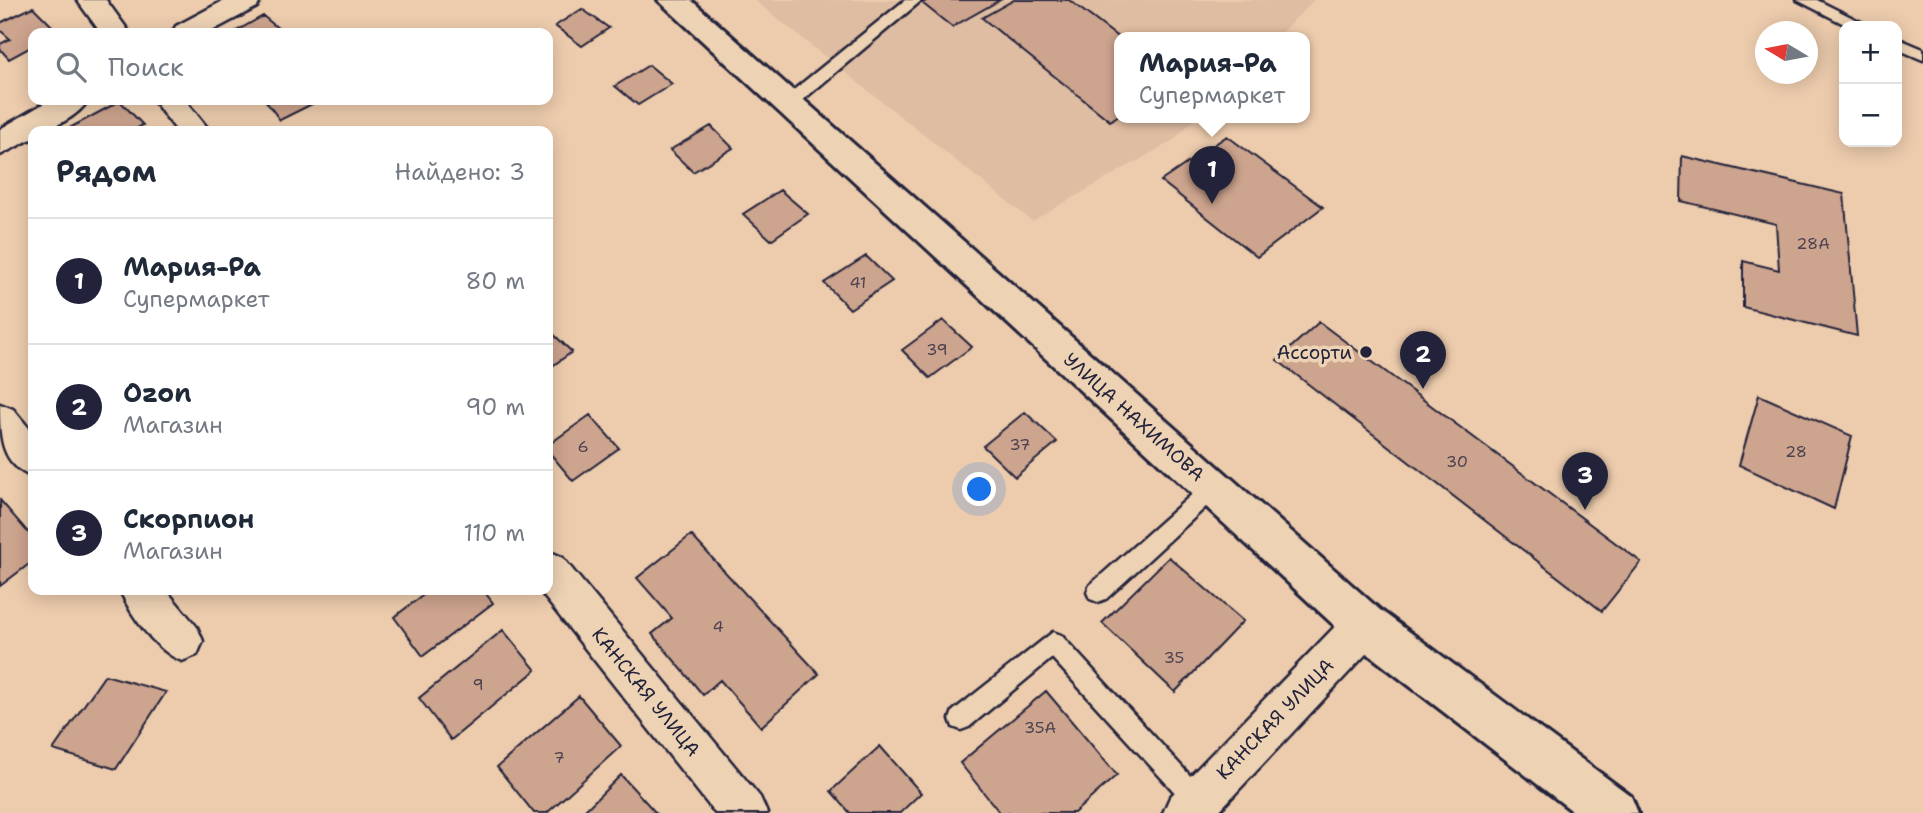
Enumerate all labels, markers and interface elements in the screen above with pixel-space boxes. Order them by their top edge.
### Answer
north arrow [1755,21,1818,84]
map controls [1839,21,1902,147]
button: + [1839,21,1902,84]
search box [28,28,553,105]
popup [1114,32,1310,123]
text: Мария-Ра [1139,45,1277,80]
icon: search [52,48,90,86]
text: Поиск [108,49,184,84]
text: Супермаркет [1139,80,1285,110]
button: − [1839,84,1902,147]
pin: 1 [1189,146,1235,204]
text: Рядом [56,151,156,192]
text: Найдено: 3 [395,157,525,187]
house number: 28А [1796,233,1830,254]
text: Мария-Ра [123,249,261,284]
text: 1 [74,266,84,296]
text: 80 m [466,266,525,296]
house number: 41 [849,272,867,293]
text: Супермаркет [123,284,270,314]
pin: 2 [1400,331,1446,389]
house number: 39 [926,339,948,360]
place label: Ассорти [1276,340,1352,365]
marker: Ассорти [1358,344,1374,360]
street label: УЛИЦА НАХИМОВА [1058,347,1210,487]
text: Ozon [123,375,192,410]
text: 2 [71,392,87,422]
text: 90 m [465,392,525,422]
text: Магазин [123,410,223,440]
house number: 37 [1009,434,1031,455]
house number: 6 [577,436,589,457]
house number: 28 [1785,441,1807,462]
house number: 30 [1446,451,1468,472]
pin: 3 [1562,452,1608,510]
your location [962,472,996,506]
text: Скорпион [123,501,254,536]
text: 3 [71,518,87,548]
text: 110 m [463,518,525,548]
text: Магазин [123,536,223,566]
house number: 4 [712,616,724,637]
street label: КАНСКАЯ УЛИЦА [586,622,706,762]
house number: 35 [1164,647,1184,668]
street label: КАНСКАЯ УЛИЦА [1211,653,1339,785]
house number: 9 [472,674,484,695]
house number: 35А [1024,717,1056,738]
house number: 7 [553,747,565,768]

